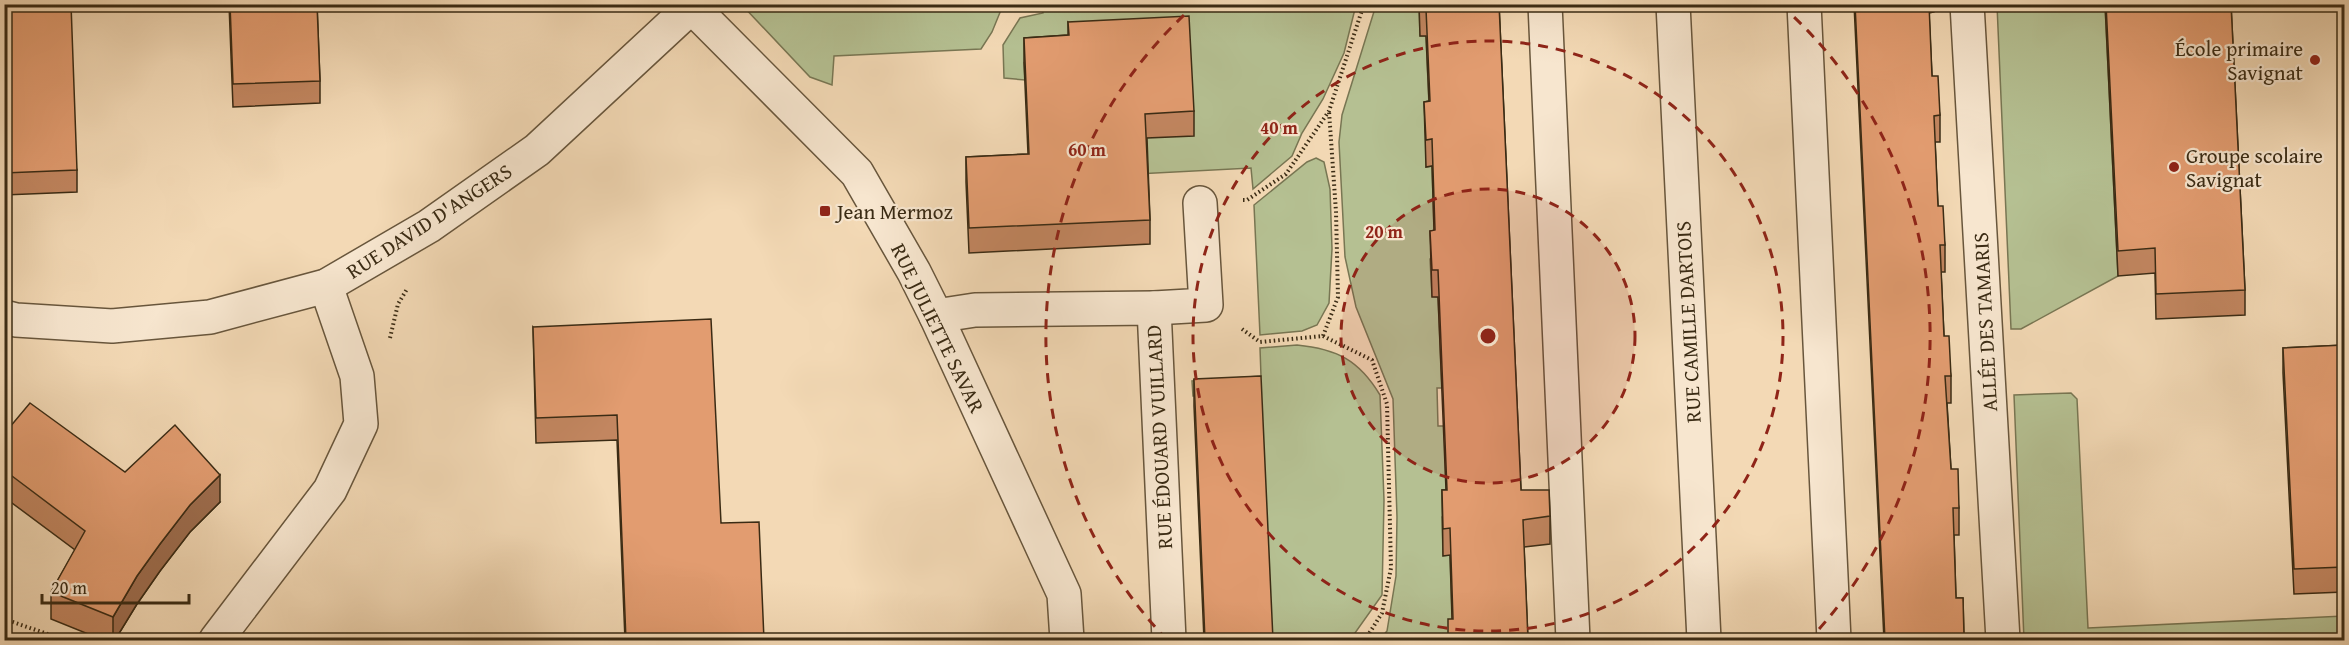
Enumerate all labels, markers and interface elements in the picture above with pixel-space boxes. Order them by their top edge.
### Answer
place label: École primaire Savignat [2175,33,2304,88]
marker: École primaire Savignat [2308,53,2322,67]
text: 40 m [1260,114,1299,141]
text: 60 m [1068,136,1107,163]
place label: Groupe scolaire Savignat [2186,140,2323,195]
street label: RUE DAVID D'ANGERS [340,156,518,286]
marker: Groupe scolaire Savignat [2167,160,2181,174]
place label: Jean Mermoz [834,196,953,227]
marker: Jean Mermoz [818,204,832,218]
text: 20 m [1365,218,1404,245]
street label: RUE CAMILLE DARTOIS [1667,220,1709,424]
street label: ALLÉE DES TAMARIS [1965,232,2005,412]
street label: RUE JULIETTE SAVAR [883,238,993,419]
street label: RUE ÉDOUARD VUILLARD [1138,324,1180,550]
centre of rings [1478,326,1498,346]
scale bar [42,567,189,605]
text: 20 m [51,574,87,601]

